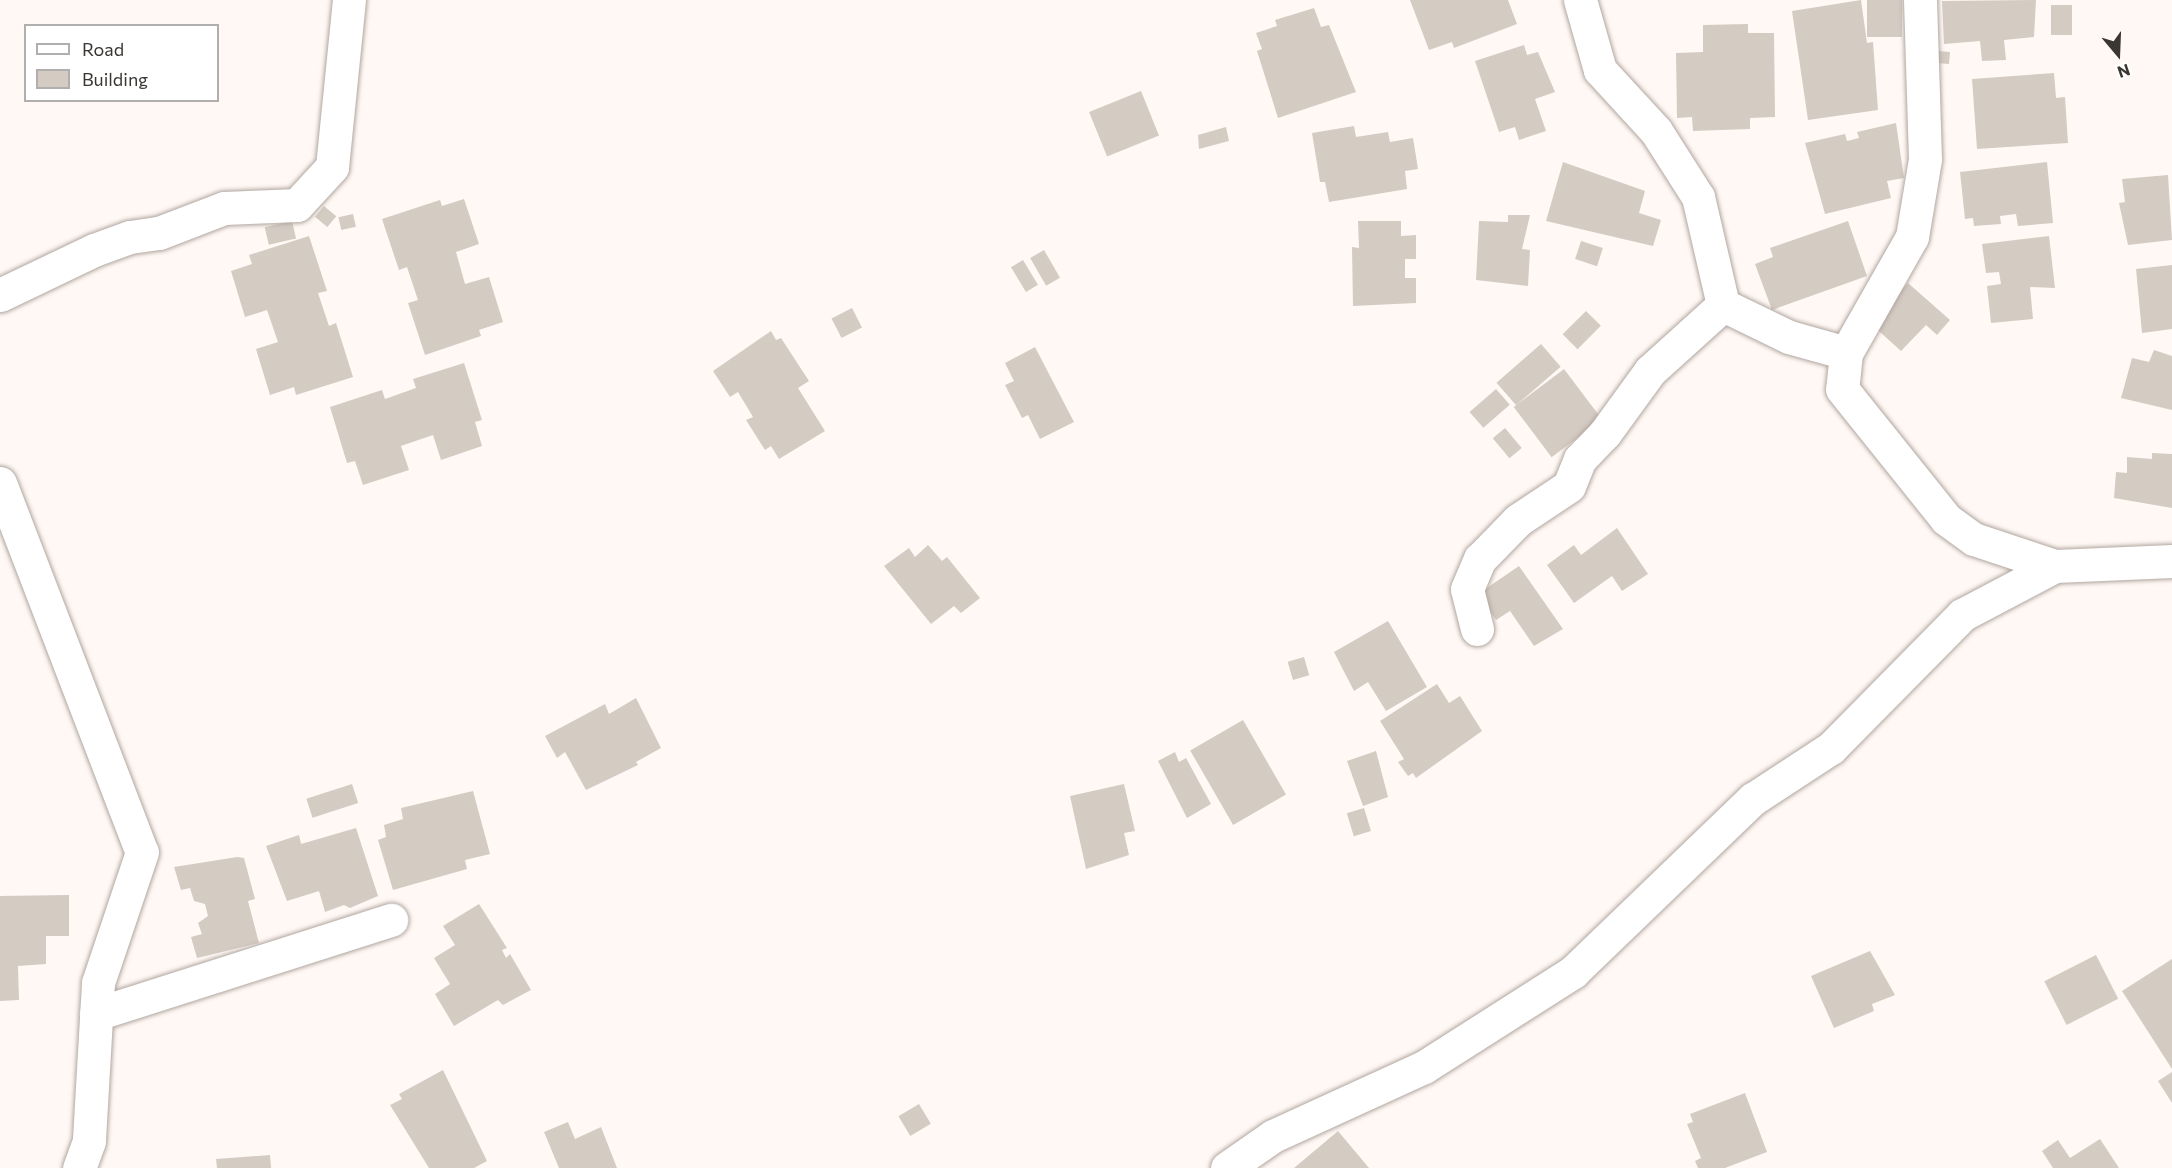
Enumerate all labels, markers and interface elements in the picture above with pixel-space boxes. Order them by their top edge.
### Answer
legend [24,24,219,102]
north arrow [2088,24,2148,84]
text: Road [82,38,124,60]
text: N [2115,61,2133,82]
text: Building [82,68,148,90]

